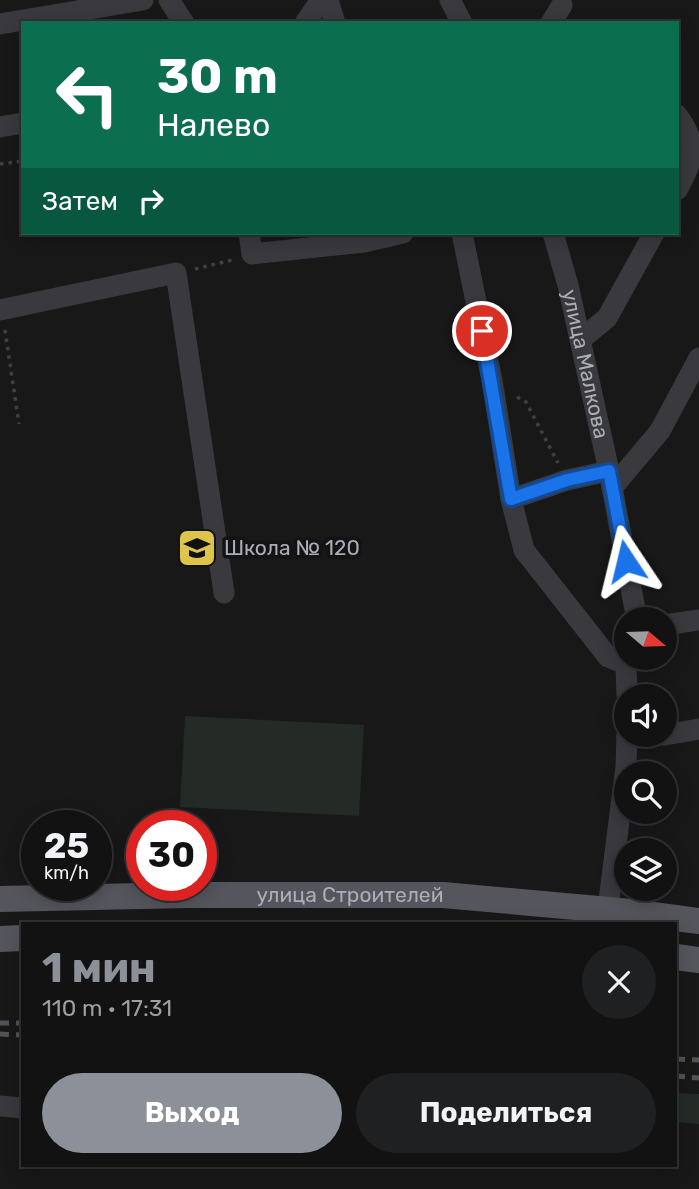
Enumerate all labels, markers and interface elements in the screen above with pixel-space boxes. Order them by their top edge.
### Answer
text: 30 m [157,47,278,105]
icon: left [42,49,133,140]
text: Налево [157,106,270,144]
icon: right [132,182,170,220]
text: Затем [42,186,118,217]
street label: улица Малкова [557,287,614,441]
pin [452,301,512,361]
icon: arrive [463,312,501,350]
position arrow [589,524,663,598]
school or university icon: Школа № 120 [176,527,218,569]
place label: Школа № 120 [224,535,360,560]
north arrow [614,607,677,670]
map controls [614,607,677,901]
button: sound [614,684,677,747]
button: search [614,761,677,824]
speed limit sign: 30 [126,810,217,901]
text: 25 [44,825,89,867]
button: layers [614,838,677,901]
text: km/h [44,862,89,884]
street label: улица Строителей [256,882,443,907]
text: 1 мин [42,943,156,993]
button: close [582,945,656,1019]
text: 110 m · 17:31 [42,994,172,1022]
button: Выход [42,1073,342,1153]
button: Поделиться [356,1073,656,1153]

